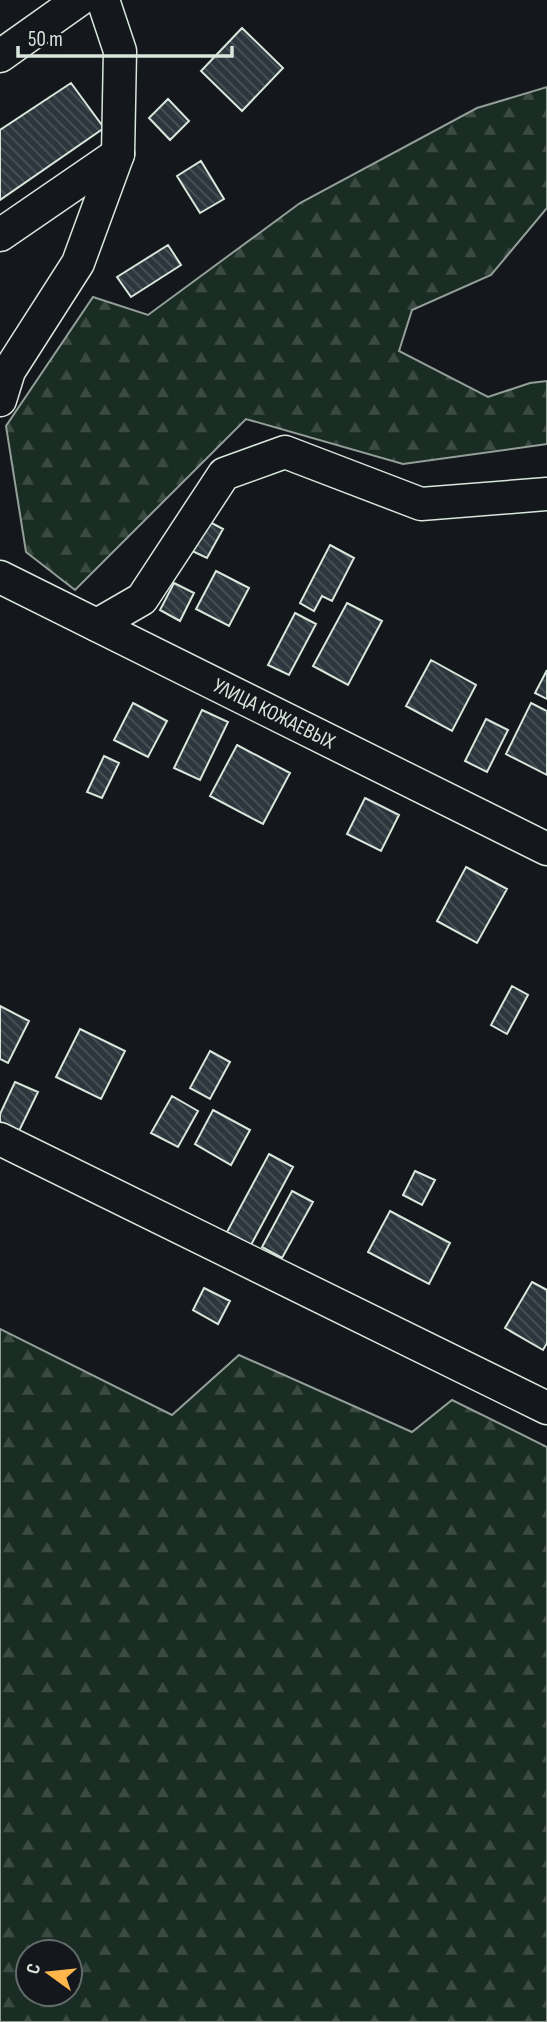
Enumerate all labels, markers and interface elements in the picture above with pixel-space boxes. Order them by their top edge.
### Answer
scale bar [18,14,231,58]
text: 50 m [28,27,63,52]
street label: УЛИЦА КОЖАЕВЫХ [209,672,339,754]
north arrow [14,1938,84,2008]
text: С [22,1961,46,1977]

